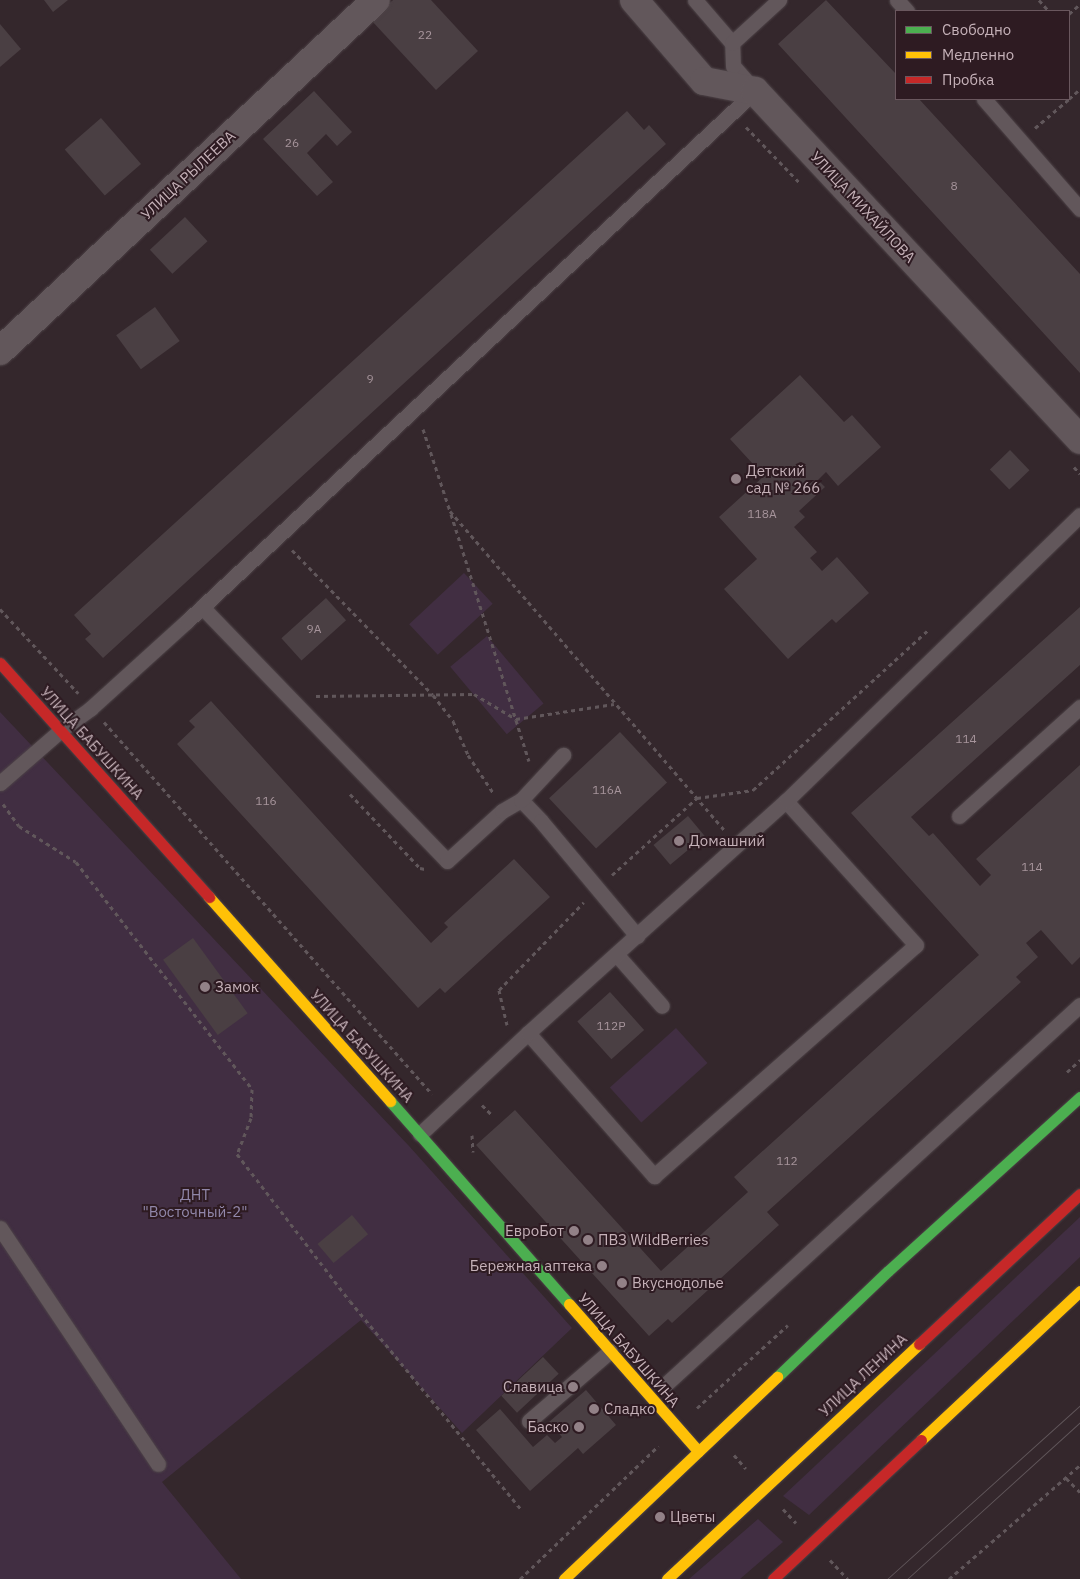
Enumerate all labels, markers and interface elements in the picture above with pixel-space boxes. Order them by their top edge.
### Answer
legend [895,10,1070,100]
text: Свободно [942,20,1011,39]
house number: 22 [418,28,432,42]
text: Медленно [942,45,1014,64]
text: Пробка [942,70,994,89]
street label: УЛИЦА РЫЛЕЕВА [137,127,239,223]
house number: 26 [285,136,299,150]
street label: УЛИЦА МИХАЙЛОВА [807,148,919,266]
house number: 8 [950,179,958,193]
house number: 9 [366,372,374,386]
place label: Детский сад № 266 [746,461,820,496]
marker: Детский сад № 266 [730,473,742,485]
house number: 118А [747,507,777,521]
house number: 9А [307,622,321,636]
street label: УЛИЦА БАБУШКИНА [37,683,147,803]
house number: 114 [955,732,977,746]
house number: 116А [592,783,622,797]
house number: 116 [255,794,277,808]
place label: Домашний [689,832,765,850]
marker: Домашний [673,835,685,847]
house number: 114 [1021,860,1043,874]
place label: Замок [215,978,259,996]
marker: Замок [199,981,211,993]
street label: УЛИЦА БАБУШКИНА [307,986,417,1106]
house number: 112Р [597,1019,625,1033]
house number: 112 [776,1154,798,1168]
park label: ДНТ "Восточный-2" [142,1185,248,1220]
place label: ЕвроБот [505,1222,564,1240]
marker: ЕвроБот [568,1225,580,1237]
place label: ПВЗ WildBerries [598,1231,709,1249]
marker: ПВЗ WildBerries [582,1234,594,1246]
place label: Бережная аптека [470,1257,592,1275]
marker: Бережная аптека [596,1260,608,1272]
place label: Вкуснодолье [632,1274,724,1292]
marker: Вкуснодолье [616,1277,628,1289]
street label: УЛИЦА БАБУШКИНА [574,1289,684,1411]
street label: УЛИЦА ЛЕНИНА [815,1330,911,1420]
place label: Славица [503,1378,563,1396]
marker: Славица [567,1381,579,1393]
place label: Сладко [604,1400,656,1418]
marker: Сладко [588,1403,600,1415]
place label: Баско [527,1418,569,1436]
marker: Баско [573,1421,585,1433]
place label: Цветы [670,1508,715,1526]
marker: Цветы [654,1511,666,1523]

